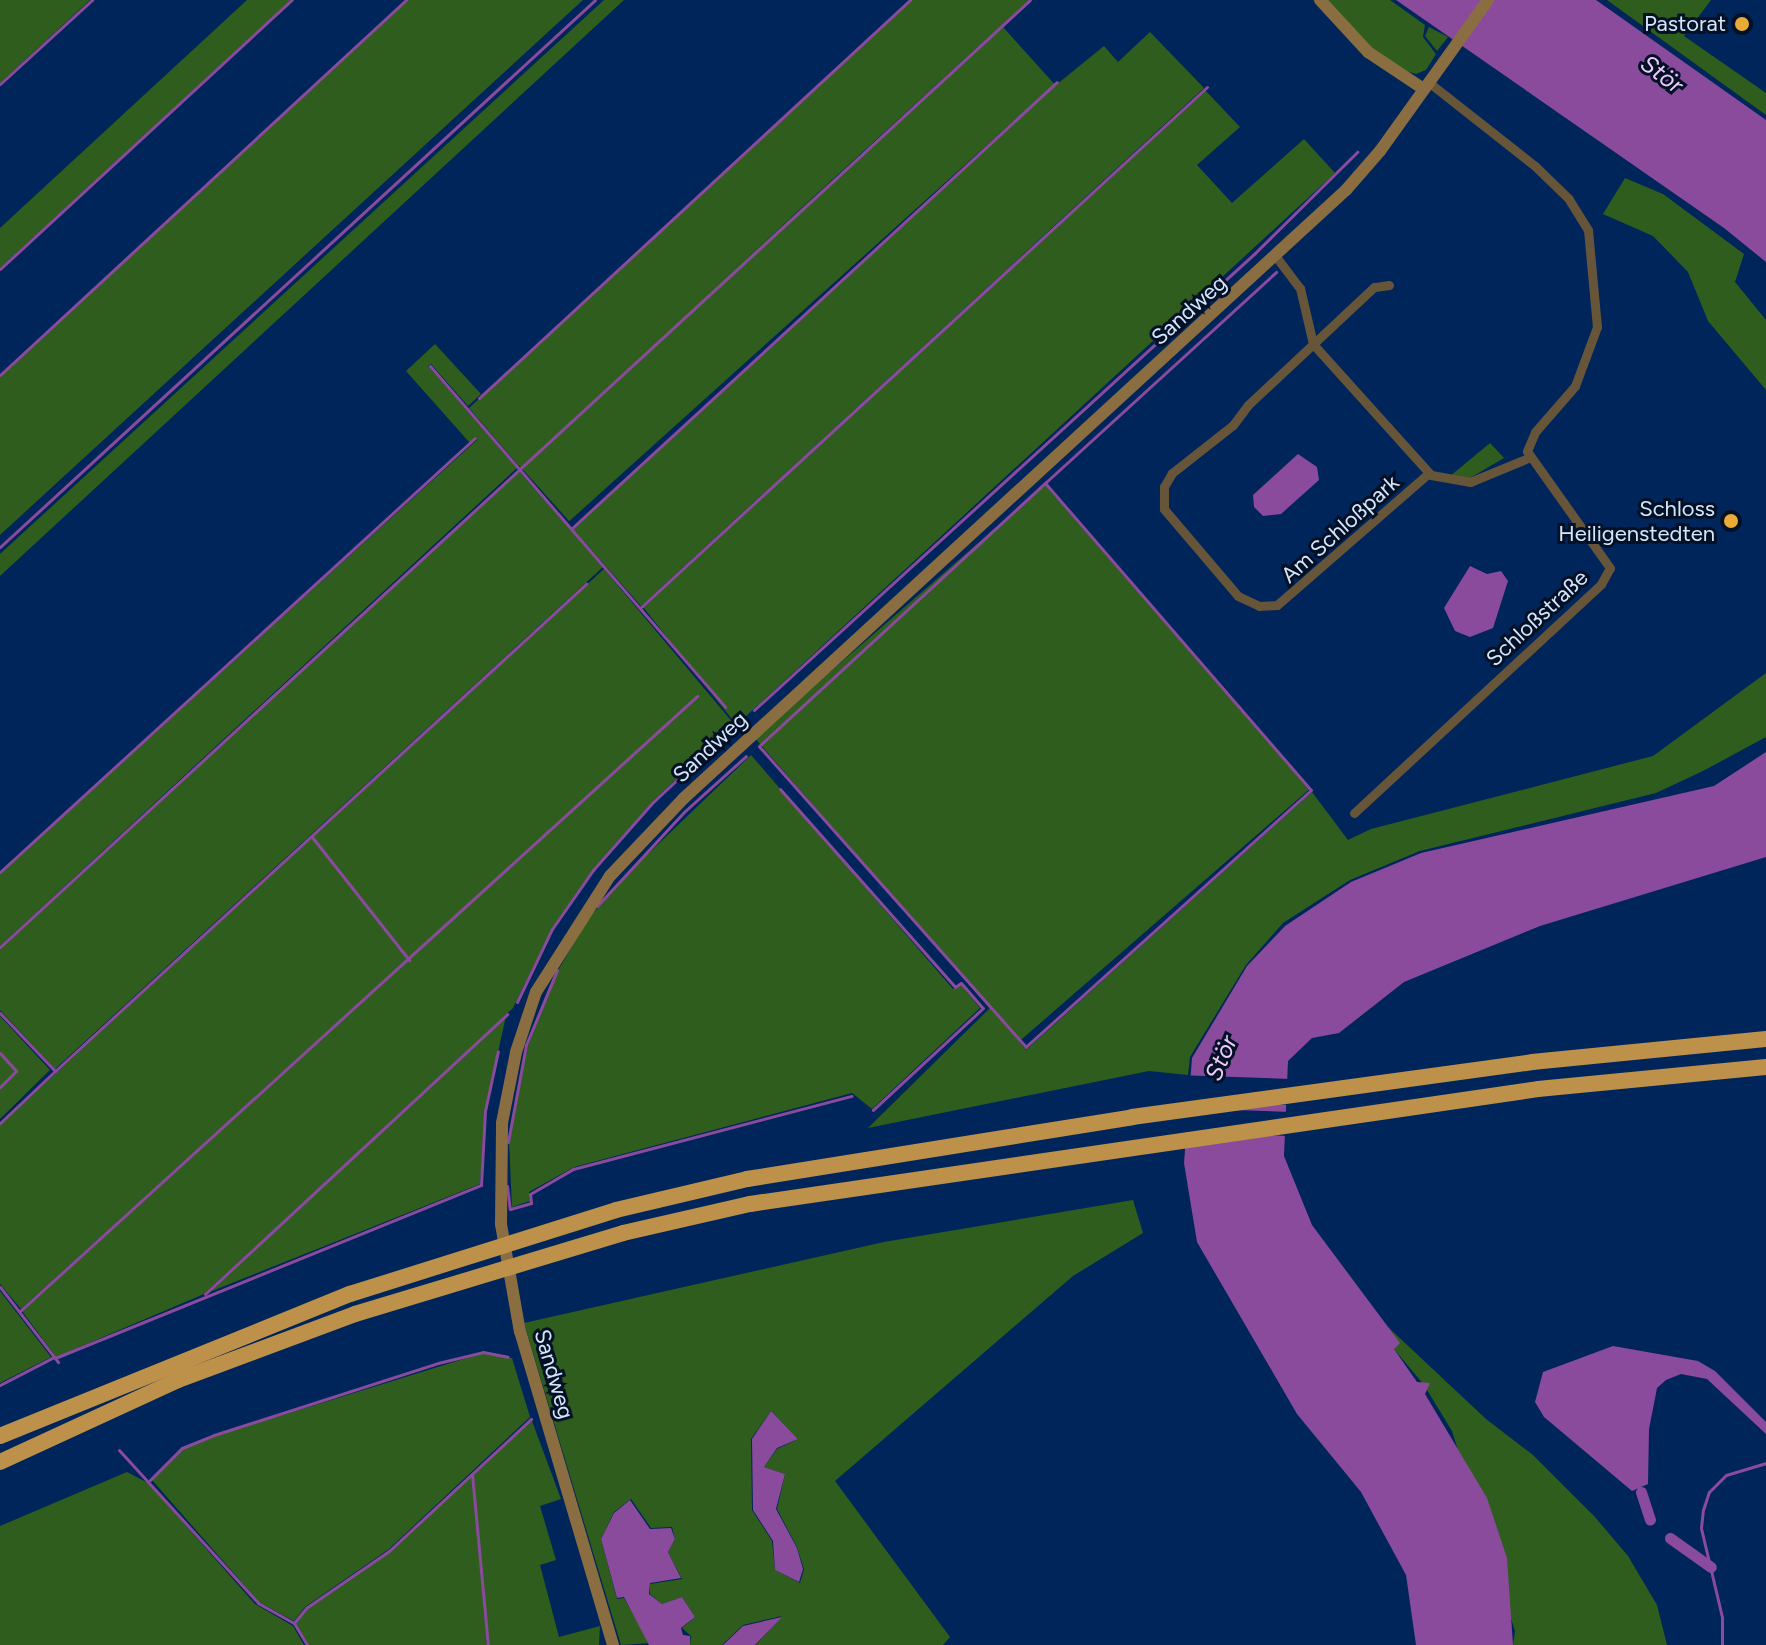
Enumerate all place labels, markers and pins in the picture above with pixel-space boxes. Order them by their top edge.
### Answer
place label: Pastorat [1644,11,1726,37]
marker: Pastorat [1733,15,1751,33]
place label: Schloss Heiligenstedten [1558,495,1715,546]
marker: Schloss Heiligenstedten [1722,512,1740,530]

